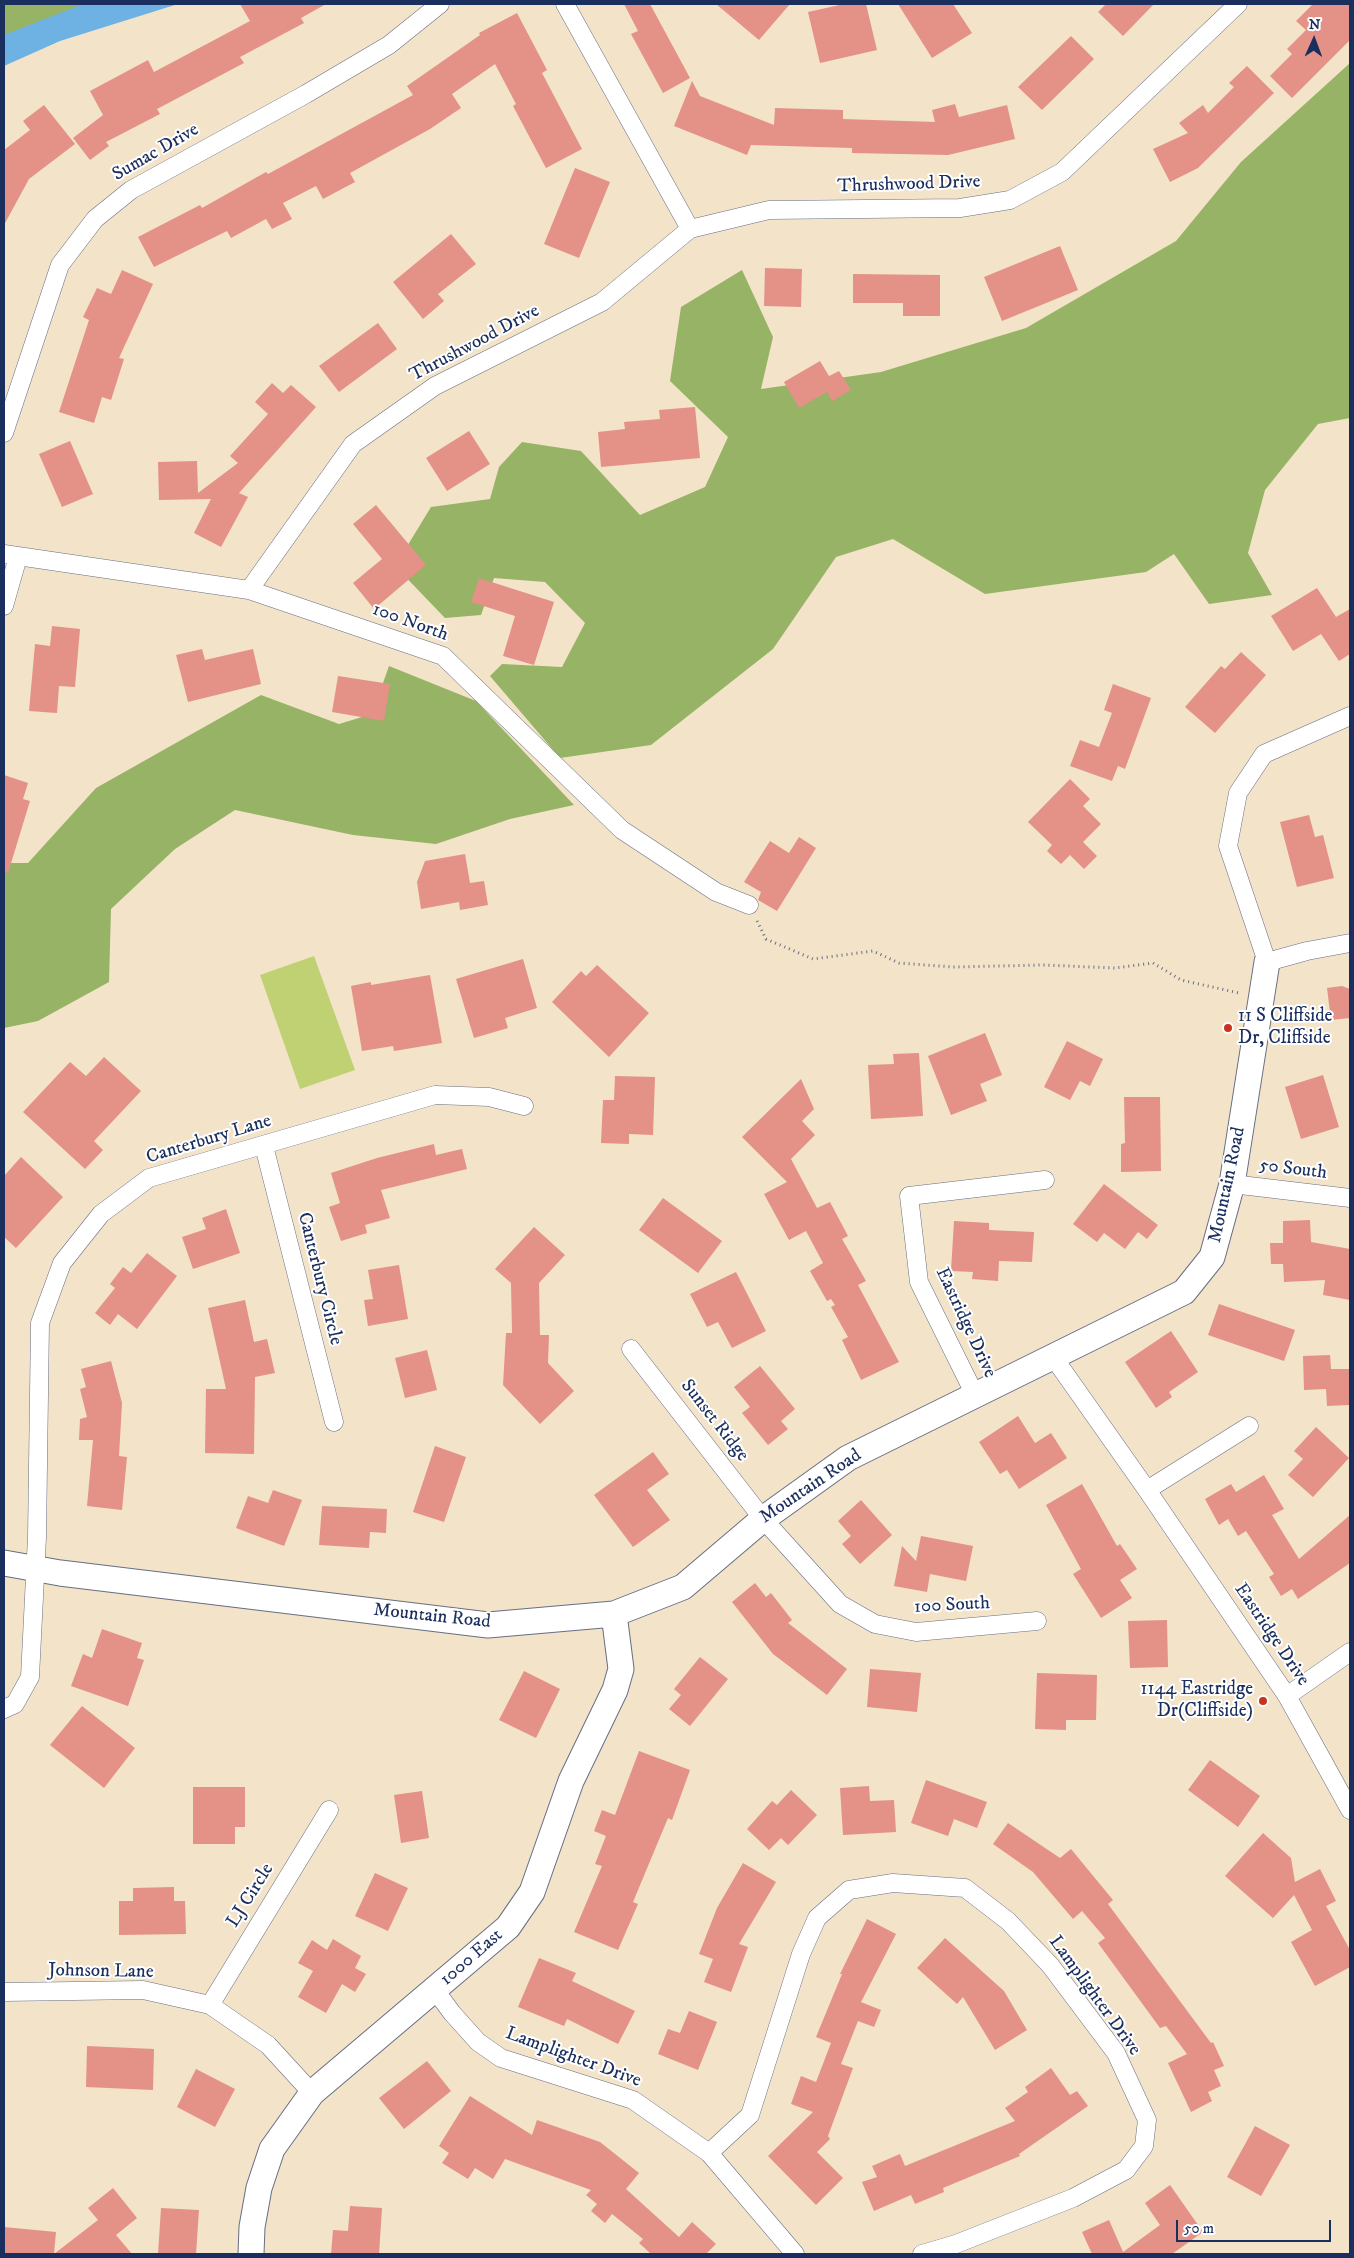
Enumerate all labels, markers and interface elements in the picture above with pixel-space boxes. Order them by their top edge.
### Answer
north arrow [1289,15,1339,65]
text: N [1308,16,1321,34]
street label: Sumac Drive [109,119,203,187]
street label: Thrushwood Drive [837,171,981,199]
street label: Thrushwood Drive [406,300,544,388]
street label: 100 North [369,599,451,647]
place label: 11 S Cliffside Dr, Cliffside [1238,1006,1332,1050]
marker: 11 S Cliffside Dr, Cliffside [1222,1022,1234,1034]
street label: Canterbury Lane [144,1110,274,1170]
street label: Mountain Road [1205,1125,1251,1245]
street label: 50 South [1258,1155,1328,1185]
street label: Canterbury Circle [291,1210,347,1348]
street label: Eastridge Drive [930,1264,1000,1382]
street label: Sunset Ridge [675,1376,753,1466]
street label: Mountain Road [756,1445,866,1529]
street label: Eastridge Drive [1228,1579,1314,1691]
street label: 100 South [914,1593,990,1619]
street label: Mountain Road [372,1600,492,1634]
place label: 1144 Eastridge Dr(Cliffside) [1141,1679,1253,1723]
marker: 1144 Eastridge Dr(Cliffside) [1257,1695,1269,1707]
street label: LJ Circle [222,1860,280,1932]
street label: 1000 East [436,1925,508,1991]
street label: Lamplighter Drive [1043,1932,1145,2060]
street label: Johnson Lane [48,1960,154,1984]
street label: Lamplighter Drive [502,2023,644,2093]
scale bar [1179,2210,1334,2242]
text: 50 m [1184,2219,1214,2238]

